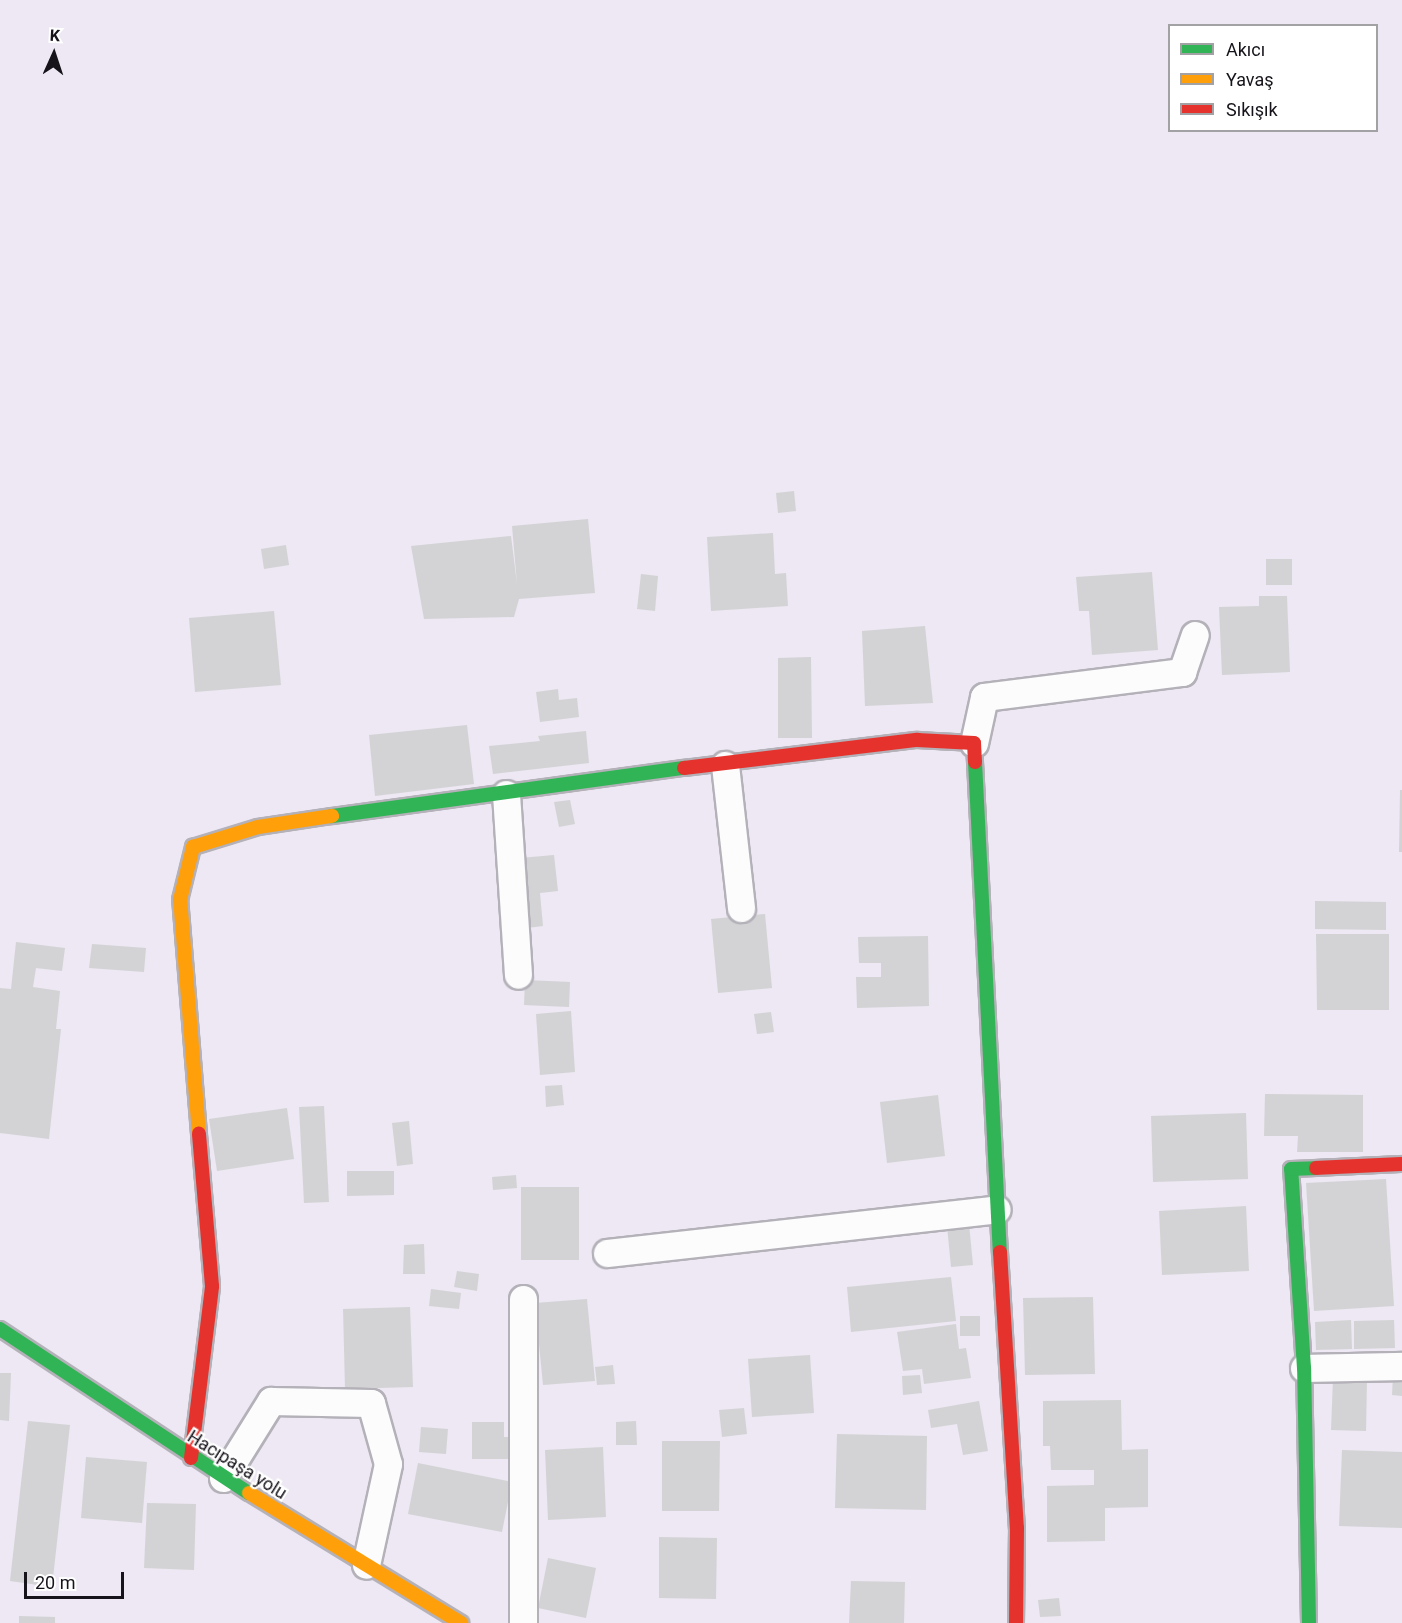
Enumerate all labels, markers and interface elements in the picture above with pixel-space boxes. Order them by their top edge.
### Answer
north arrow [24,24,84,84]
legend [1168,24,1378,132]
text: K [49,26,61,45]
text: Akıcı [1226,39,1265,60]
text: Yavaş [1226,69,1274,90]
text: Sıkışık [1226,99,1278,120]
street label: Hacıpaşa yolu [183,1426,291,1504]
scale bar [27,1560,128,1598]
text: 20 m [35,1572,75,1593]

